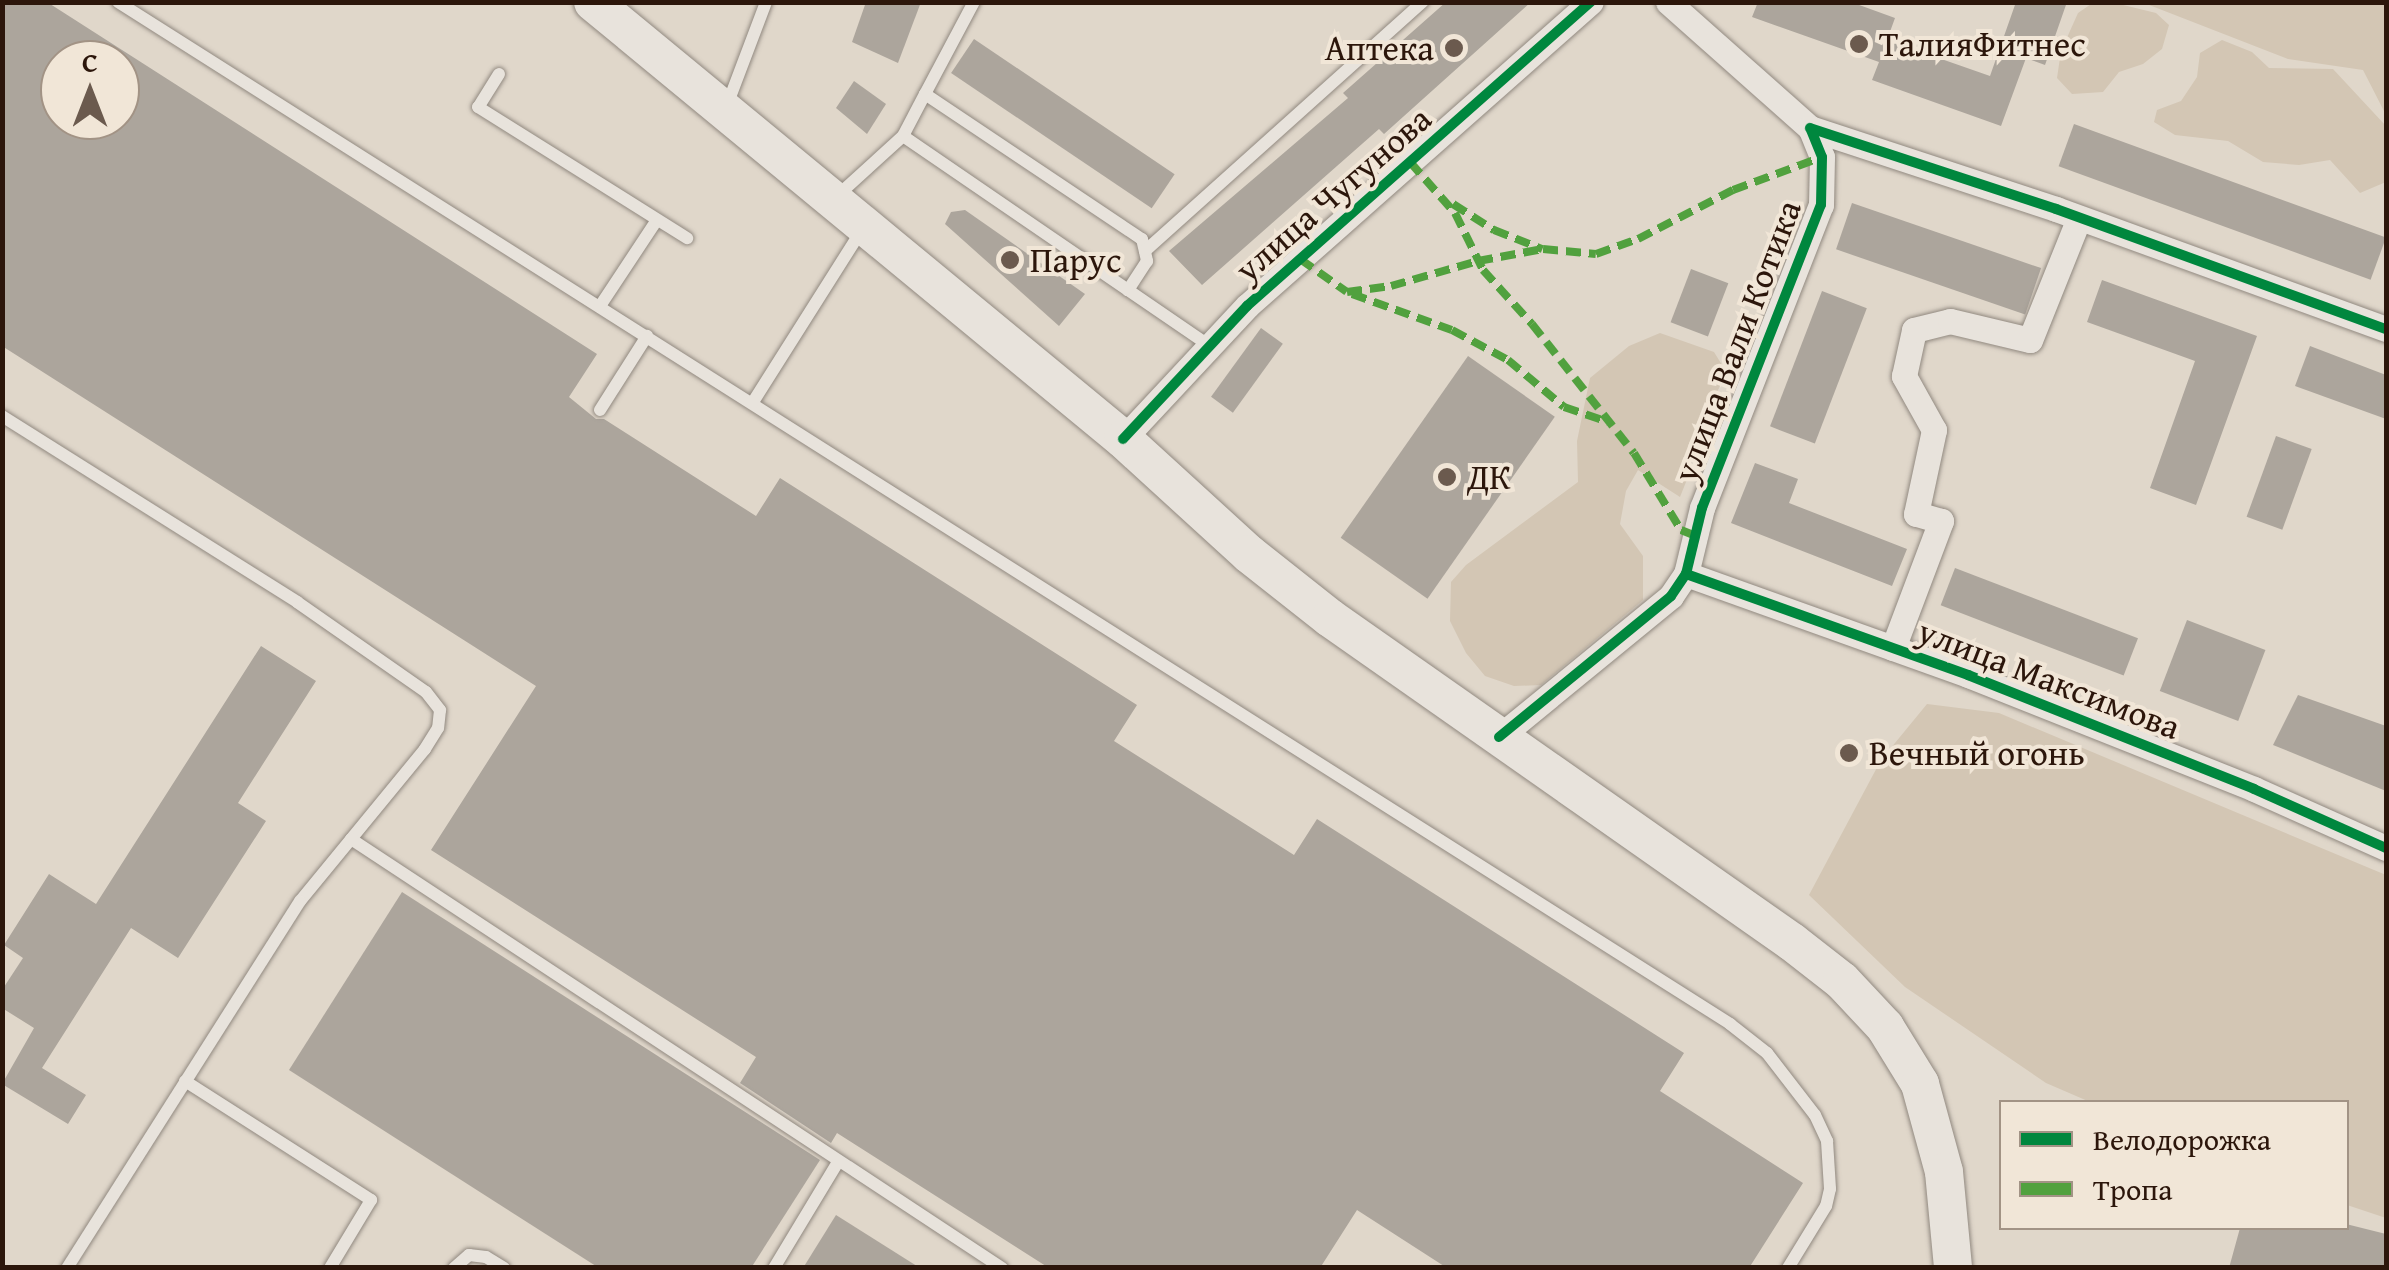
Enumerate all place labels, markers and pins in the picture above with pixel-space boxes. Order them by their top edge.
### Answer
place label: ТалияФитнес [1879,23,2086,65]
place label: Аптека [1325,27,1434,69]
marker: ТалияФитнес [1848,33,1870,55]
marker: Аптека [1443,37,1465,59]
place label: Парус [1030,239,1121,281]
marker: Парус [999,249,1021,271]
place label: ДК [1467,456,1511,498]
marker: ДК [1436,466,1458,488]
place label: Вечный огонь [1869,732,2085,774]
marker: Вечный огонь [1838,742,1860,764]

